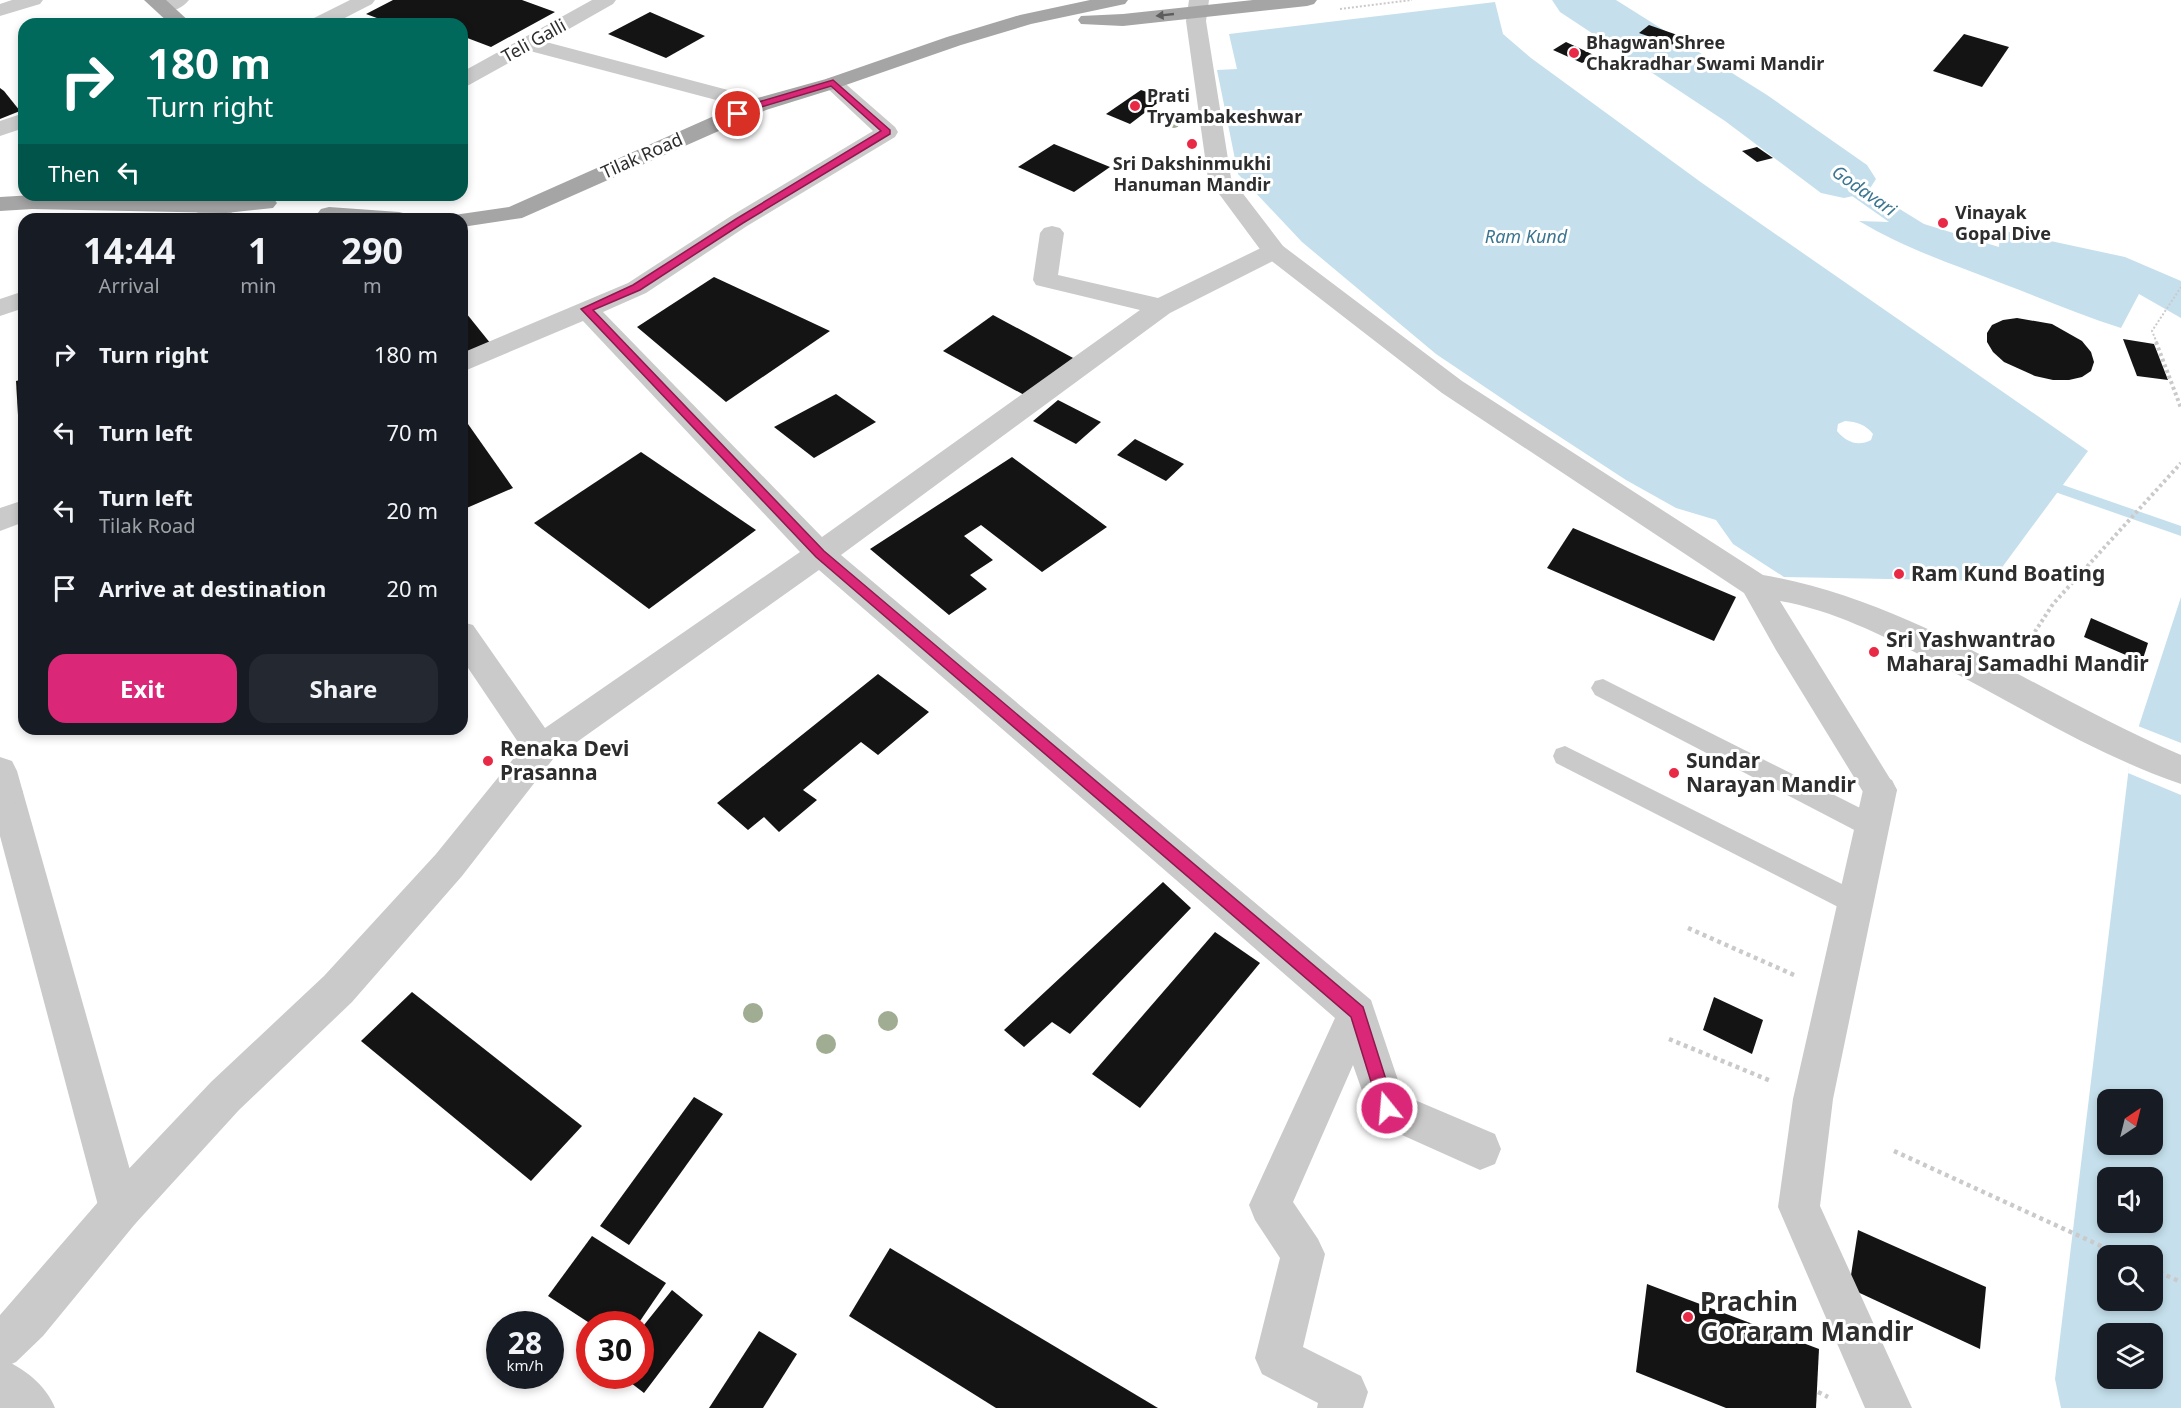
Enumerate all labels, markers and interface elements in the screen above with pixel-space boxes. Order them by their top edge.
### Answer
one-way arrow [1156,10,1175,20]
street label: Teli Galli [497,13,570,68]
place label: Bhagwan Shree Chakradhar Swami Mandir [1586,30,1824,75]
text: 180 m [147,34,271,91]
icon: right [48,42,126,120]
marker: Bhagwan Shree Chakradhar Swami Mandir [1567,46,1581,60]
place label: Prati Tryambakeshwar [1147,83,1302,128]
text: Turn right [147,88,273,125]
pin [712,88,763,139]
icon: arrive [721,97,754,130]
marker: Prati Tryambakeshwar [1128,99,1142,113]
street label: Tilak Road [597,126,686,184]
marker: Sri Dakshinmukhi Hanuman Mandir [1185,137,1199,151]
place label: Sri Dakshinmukhi Hanuman Mandir [1113,151,1271,196]
icon: left [112,156,145,189]
text: Then [48,158,100,188]
water label: Godavari [1828,159,1902,221]
place label: Vinayak Gopal Dive [1955,200,2051,245]
marker: Vinayak Gopal Dive [1936,216,1950,230]
water label: Ram Kund [1485,224,1568,248]
text: 14:44 [83,226,175,275]
text: 1 [248,226,269,275]
text: 290 [341,226,403,275]
text: Arrival [99,272,160,299]
text: min [240,272,276,299]
text: m [363,272,382,299]
icon: right [48,338,81,371]
text: Turn right [99,339,209,369]
text: 180 m [374,339,438,369]
icon: left [48,416,81,449]
text: Turn left [99,417,193,447]
text: 70 m [387,417,438,447]
text: Turn left [99,482,193,512]
icon: left [48,494,81,527]
text: 20 m [387,495,438,525]
text: Tilak Road [99,512,196,539]
place label: Ram Kund Boating [1911,559,2105,587]
marker: Ram Kund Boating [1892,567,1906,581]
icon: arrive [48,572,81,605]
text: Arrive at destination [99,573,326,603]
text: 20 m [387,573,438,603]
place label: Sri Yashwantrao Maharaj Samadhi Mandir [1886,625,2149,677]
marker: Sri Yashwantrao Maharaj Samadhi Mandir [1867,645,1881,659]
button: Exit [48,654,237,723]
button: Share [249,654,438,723]
place label: Renaka Devi Prasanna [500,734,629,786]
place label: Sundar Narayan Mandir [1686,746,1856,798]
marker: Renaka Devi Prasanna [481,754,495,768]
marker: Sundar Narayan Mandir [1667,766,1681,780]
position arrow [1355,1076,1419,1140]
north arrow [2097,1089,2163,1155]
map controls [2097,1089,2163,1389]
button: sound [2097,1167,2163,1233]
button: search [2097,1245,2163,1311]
place label: Prachin Goraram Mandir [1700,1283,1914,1349]
marker: Prachin Goraram Mandir [1681,1310,1695,1324]
speed limit sign: 30 [576,1311,654,1389]
text: 28 [508,1322,542,1363]
button: layers [2097,1323,2163,1389]
text: km/h [507,1355,543,1375]

